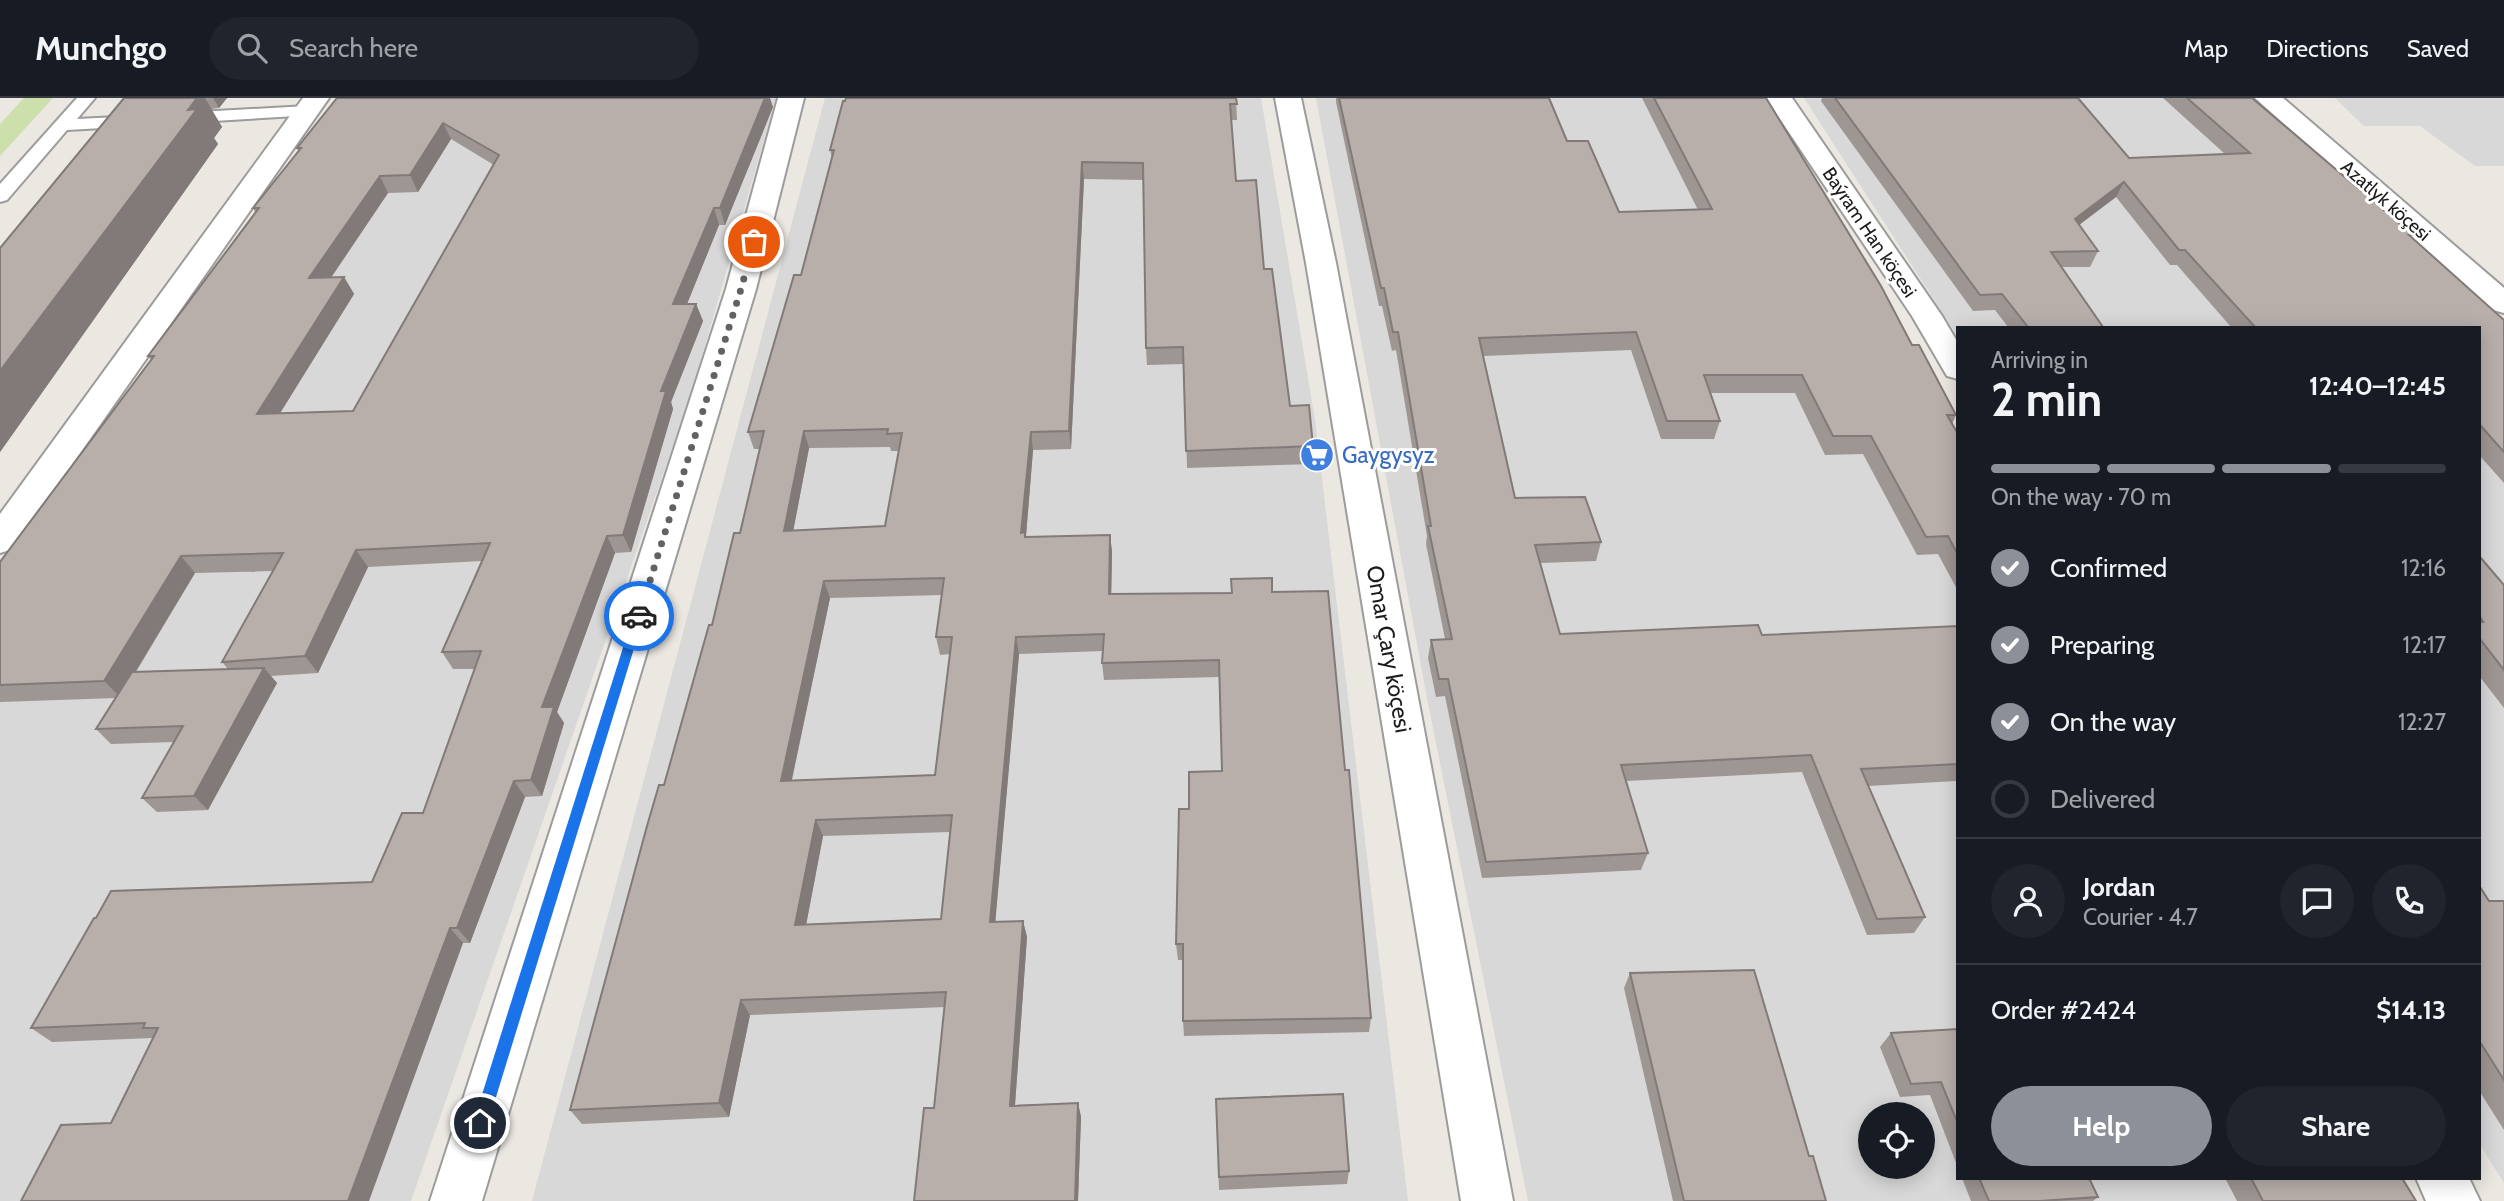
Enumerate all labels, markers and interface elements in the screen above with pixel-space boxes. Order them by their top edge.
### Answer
search box [209,17,699,80]
text: Munchgo [35,28,167,68]
icon: search [233,29,271,67]
text: Search here [289,32,418,64]
text: Map [2184,34,2228,63]
text: Directions [2266,34,2369,63]
text: Saved [2407,34,2469,63]
street label: Azatlyk köçesi [2336,155,2435,246]
street label: Baýram Han köçesi [1818,163,1921,302]
pin [724,212,784,272]
icon: bag [735,223,773,261]
text: Arriving in [1991,346,2088,374]
text: 12:40–12:45 [2309,370,2446,402]
text: 2 min [1991,372,2102,428]
supermarket icon: Gaygysyz [1298,436,1336,474]
place label: Gaygysyz [1342,441,1435,469]
text: On the way · 70 m [1991,483,2171,511]
icon: check [1991,549,2029,587]
text: Confirmed [2050,552,2167,584]
text: 12:16 [2401,554,2446,582]
street label: Omar Çary köçesi [1361,563,1417,735]
courier [604,581,674,651]
icon: car [620,597,658,635]
icon: check [1991,626,2029,664]
text: Preparing [2050,629,2154,661]
text: 12:17 [2403,631,2446,659]
icon: check [1991,703,2029,741]
text: On the way [2050,706,2176,738]
text: 12:27 [2398,708,2446,736]
text: Delivered [2050,783,2155,815]
button: person [1991,864,2065,938]
button: chat [2280,864,2354,938]
button: phone [2372,864,2446,938]
text: Jordan [2083,871,2155,903]
text: Courier · 4.7 [2083,903,2198,931]
text: Order #2424 [1991,994,2136,1026]
text: $14.13 [2376,994,2446,1026]
button: Help [1991,1086,2212,1166]
button: Share [2226,1086,2446,1166]
pin [450,1093,510,1153]
map controls [1858,1102,1935,1179]
button: locate [1858,1102,1935,1179]
icon: home [461,1104,499,1142]

